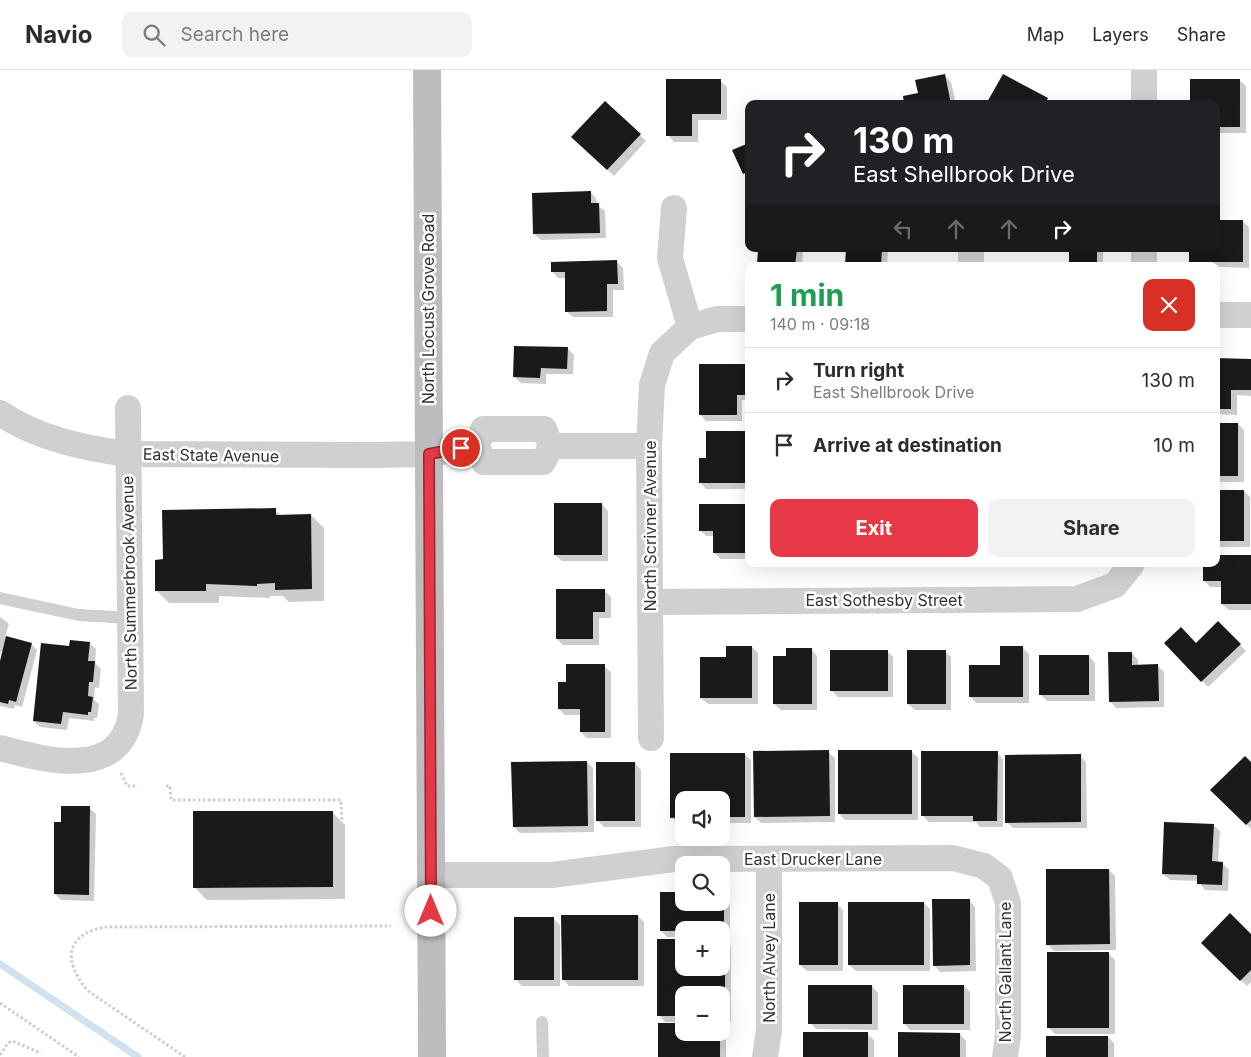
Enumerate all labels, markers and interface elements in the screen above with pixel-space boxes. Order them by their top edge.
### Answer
search box [122,12,472,57]
text: Navio [25,20,92,49]
icon: search [140,21,168,49]
text: Search here [180,23,289,46]
text: Map [1027,24,1064,45]
text: Layers [1092,24,1149,45]
text: Share [1177,24,1226,45]
text: 130 m [853,119,955,161]
icon: right [770,120,835,185]
text: East Shellbrook Drive [853,161,1075,187]
street label: North Locust Grove Road [418,214,438,404]
icon: left [889,215,917,243]
icon: ahead [942,215,970,243]
icon: ahead [995,215,1023,243]
icon: right [1048,215,1076,243]
text: 1 min [770,277,844,313]
button: close [1143,279,1195,331]
text: 140 m · 09:18 [770,314,870,334]
text: Turn right [813,359,904,382]
icon: right [770,366,798,394]
text: 130 m [1142,369,1195,392]
text: East Shellbrook Drive [813,382,974,402]
pin [440,427,482,469]
icon: arrive [770,431,798,459]
icon: arrive [447,434,475,462]
text: Arrive at destination [813,434,1002,457]
text: 10 m [1153,434,1195,457]
street label: North Scrivner Avenue [640,440,660,612]
street label: East State Avenue [143,444,279,466]
street label: North Summerbrook Avenue [117,475,141,691]
button: Exit [770,499,978,557]
button: Share [988,499,1195,557]
street label: East Sothesby Street [805,590,963,610]
map controls [675,791,730,1041]
button: sound [675,791,730,846]
street label: East Drucker Lane [744,849,882,869]
button: search [675,856,730,911]
position arrow [404,884,456,936]
street label: North Alvey Lane [759,893,779,1023]
street label: North Gallant Lane [995,902,1015,1042]
button: + [675,921,730,976]
button: − [675,986,730,1041]

